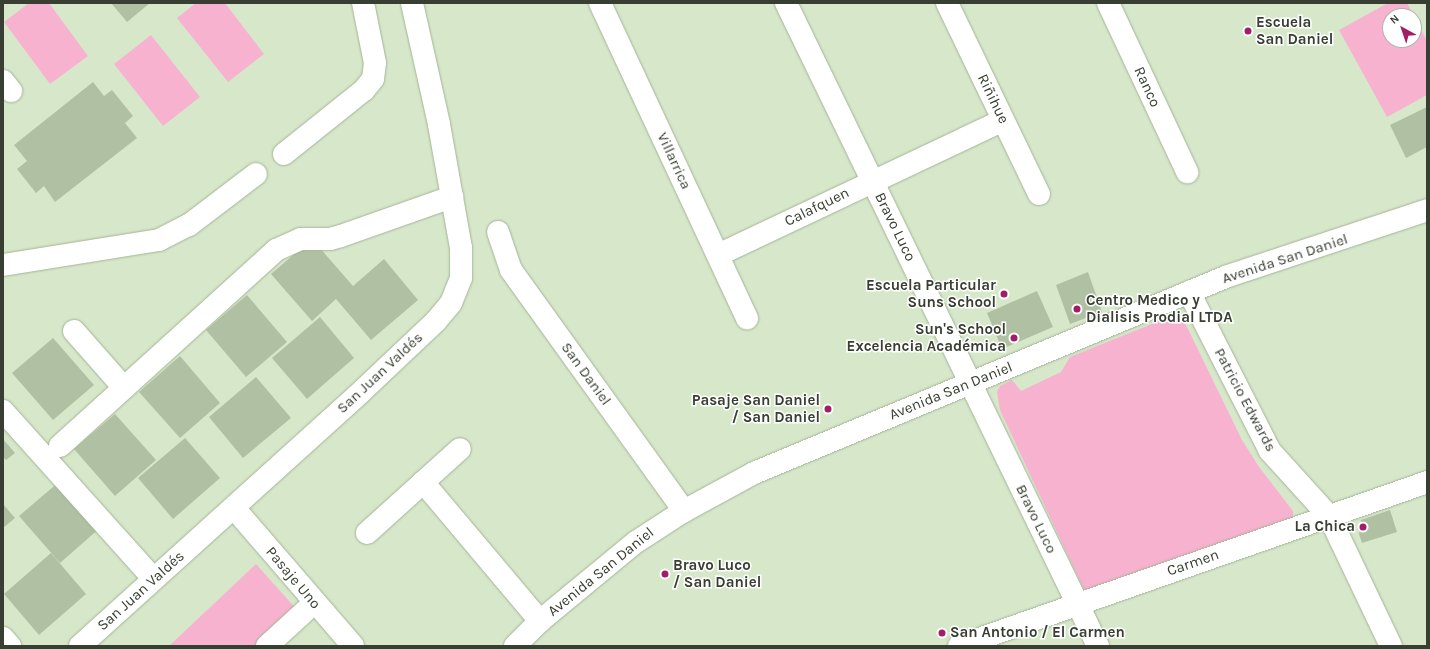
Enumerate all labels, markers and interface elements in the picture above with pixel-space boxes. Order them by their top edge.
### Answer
north arrow [1382,8,1422,48]
text: N [1387,12,1402,27]
place label: Escuela San Daniel [1256,13,1333,48]
marker: Escuela San Daniel [1243,26,1253,36]
street label: Ranco [1130,64,1164,110]
street label: Riñihue [973,71,1013,127]
street label: Villarrica [653,130,695,192]
street label: Calafquen [782,184,852,230]
street label: Bravo Luco [871,190,919,264]
street label: Avenida San Daniel [1220,230,1350,288]
place label: Escuela Particular Suns School [866,276,996,311]
marker: Escuela Particular Suns School [999,289,1009,299]
place label: Centro Medico y Dialisis Prodial LTDA [1086,291,1233,326]
marker: Centro Medico y Dialisis Prodial LTDA [1071,303,1083,315]
place label: Sun's School Excelencia Académica [847,320,1006,355]
street label: San Juan Valdés [333,329,427,417]
marker: Sun's School Excelencia Académica [1009,333,1019,343]
street label: San Daniel [557,339,615,409]
street label: Patricio Edwards [1210,345,1280,455]
street label: Avenida San Daniel [887,358,1015,424]
place label: Pasaje San Daniel / San Daniel [692,391,820,426]
marker: Pasaje San Daniel / San Daniel [823,404,833,414]
street label: Bravo Luco [1012,482,1060,556]
place label: La Chica [1295,518,1355,536]
marker: La Chica [1358,522,1368,532]
street label: Avenida San Daniel [544,524,658,620]
street label: Pasaje Uno [262,543,324,613]
street label: Carmen [1165,546,1221,580]
street label: San Juan Valdés [94,547,188,635]
place label: Bravo Luco / San Daniel [673,556,761,591]
marker: Bravo Luco / San Daniel [660,569,670,579]
place label: San Antonio / El Carmen [950,624,1125,642]
marker: San Antonio / El Carmen [937,628,947,638]

